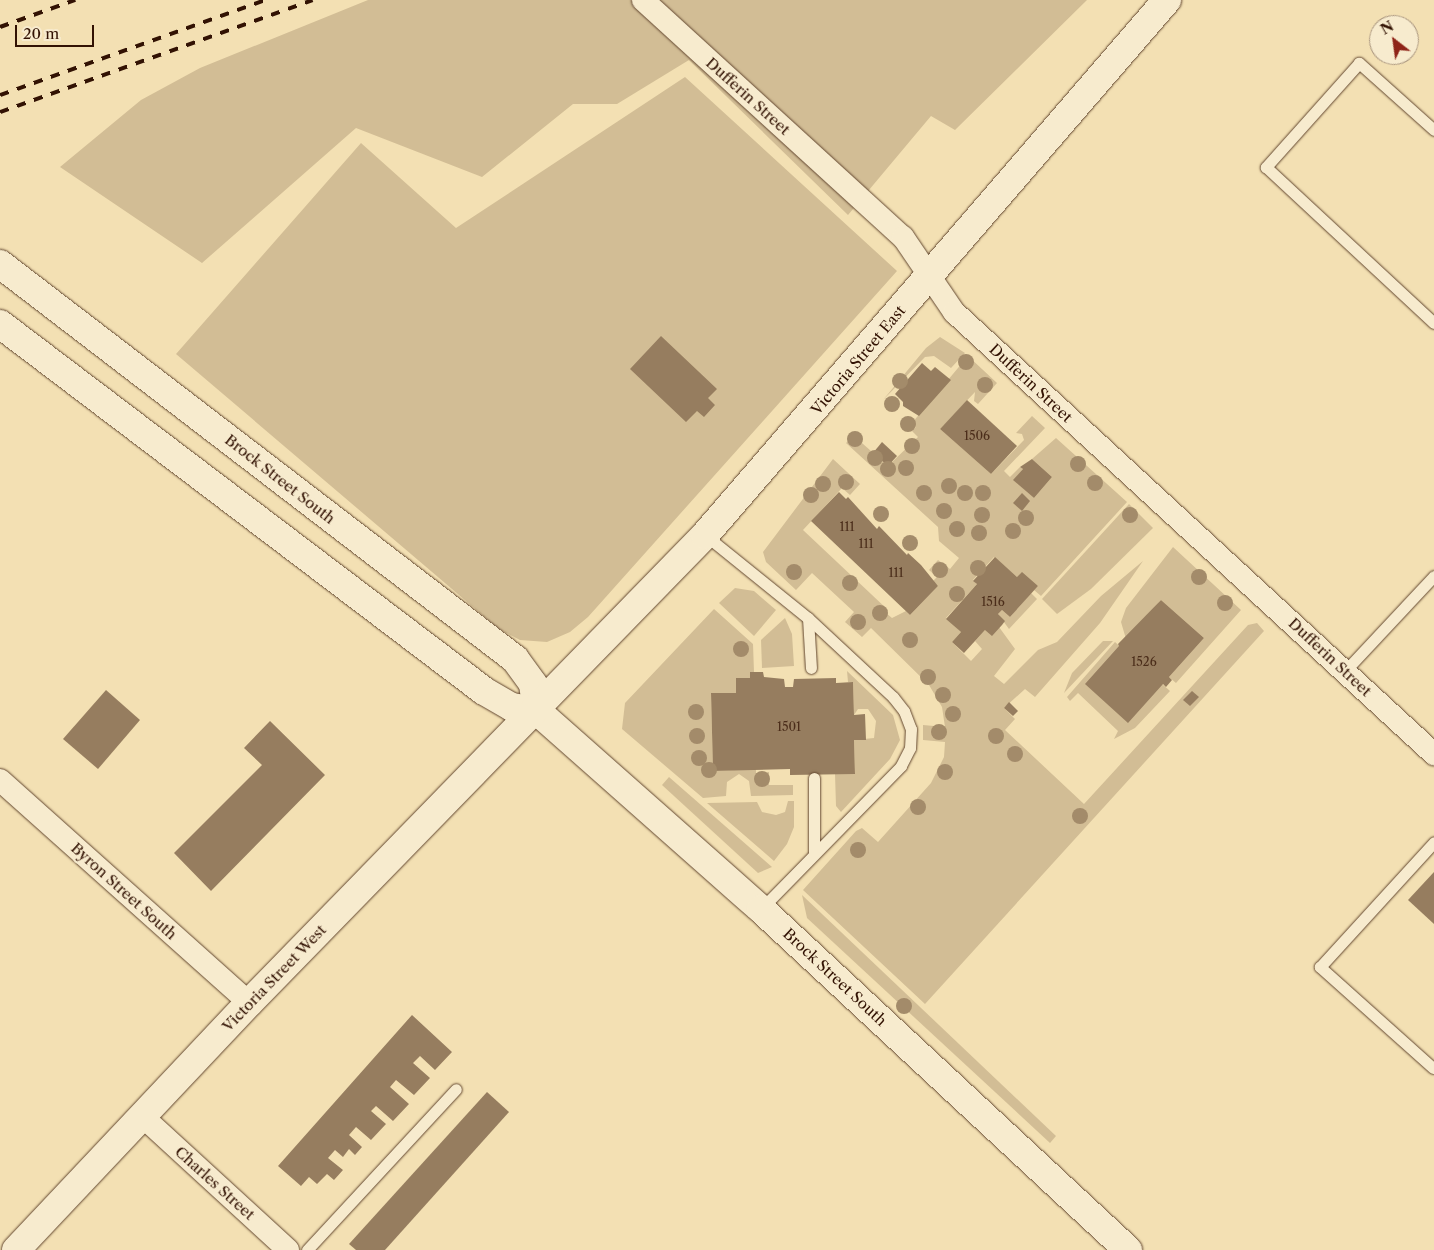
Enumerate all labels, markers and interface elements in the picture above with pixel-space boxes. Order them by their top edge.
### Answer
scale bar [18,15,96,47]
north arrow [1369,15,1419,65]
text: N [1377,17,1397,39]
text: 20 m [23,24,59,43]
street label: Dufferin Street [702,54,794,138]
street label: Victoria Street East [807,302,909,418]
street label: Dufferin Street [986,340,1076,426]
house number: 1506 [964,429,990,443]
street label: Brock Street South [221,430,339,528]
house number: 111 [839,520,855,534]
house number: 111 [858,537,874,551]
house number: 111 [888,566,904,580]
house number: 1516 [981,595,1005,609]
street label: Dufferin Street [1285,614,1375,700]
house number: 1526 [1131,655,1157,669]
house number: 1501 [777,720,801,734]
street label: Byron Street South [67,839,181,943]
street label: Victoria Street West [218,921,330,1035]
street label: Brock Street South [780,924,890,1030]
street label: Charles Street [171,1142,259,1224]

